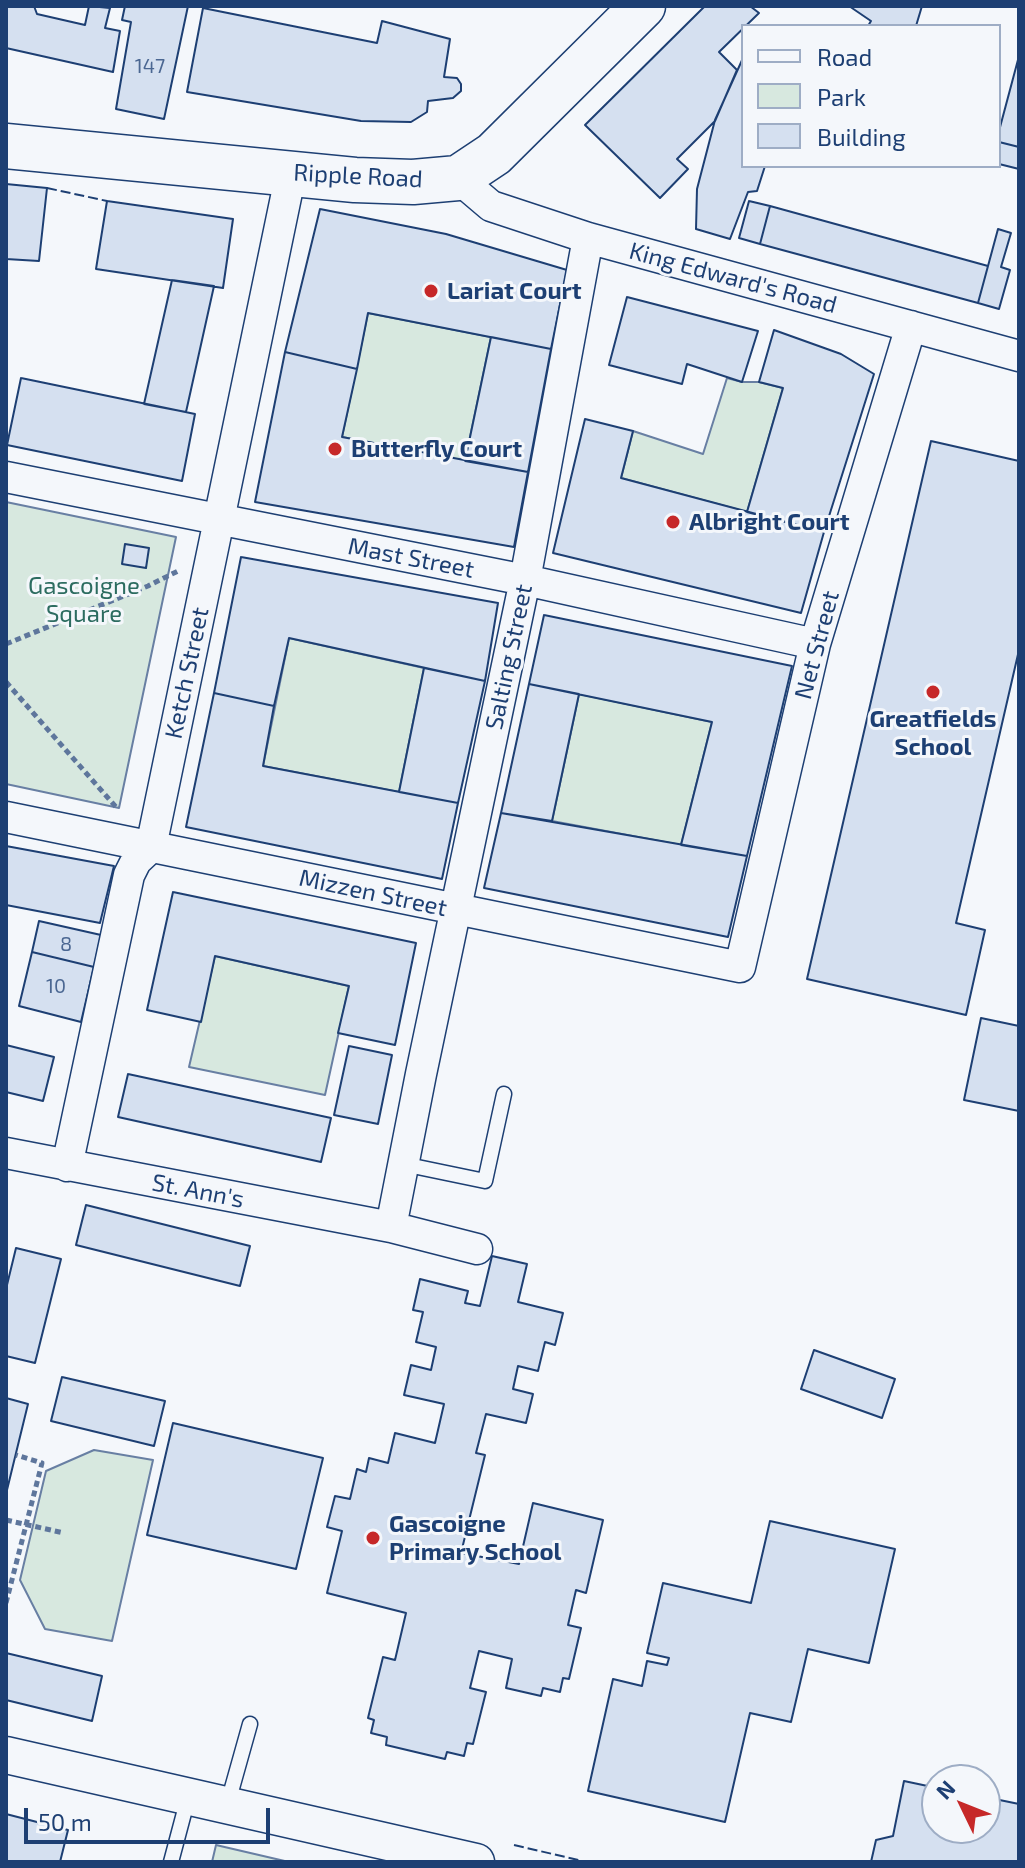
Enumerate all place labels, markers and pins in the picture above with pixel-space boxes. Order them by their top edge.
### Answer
place label: Lariat Court [447,277,582,305]
marker: Lariat Court [422,282,440,300]
place label: Butterfly Court [351,435,522,463]
marker: Butterfly Court [326,440,344,458]
place label: Albright Court [689,508,850,536]
marker: Albright Court [664,513,682,531]
marker: Greatfields School [924,683,942,701]
place label: Greatfields School [869,705,997,761]
place label: Gascoigne Primary School [389,1510,561,1566]
marker: Gascoigne Primary School [364,1529,382,1547]

